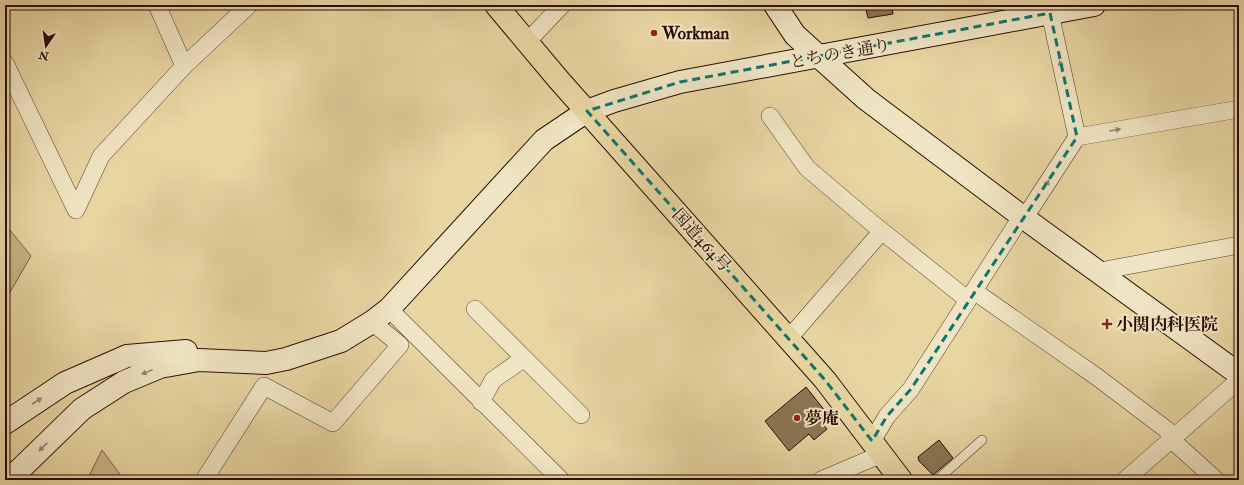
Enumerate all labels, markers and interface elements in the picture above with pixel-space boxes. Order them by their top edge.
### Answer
place label: Workman [661,23,730,44]
north arrow [26,26,66,66]
marker: Workman [649,28,659,38]
street label: とちのき通り [788,34,892,73]
text: N [36,48,51,63]
one-way arrow [1058,60,1064,72]
one-way arrow [1109,127,1121,133]
one-way arrow [1042,179,1049,191]
street label: 国道464号 [668,204,735,276]
place label: 小関内科医院 [1116,314,1218,335]
marker: 小関内科医院 [1101,318,1113,330]
one-way arrow [141,370,153,376]
one-way arrow [32,397,42,405]
place label: 夢庵 [805,408,839,429]
marker: 夢庵 [792,413,802,423]
one-way arrow [38,442,48,452]

